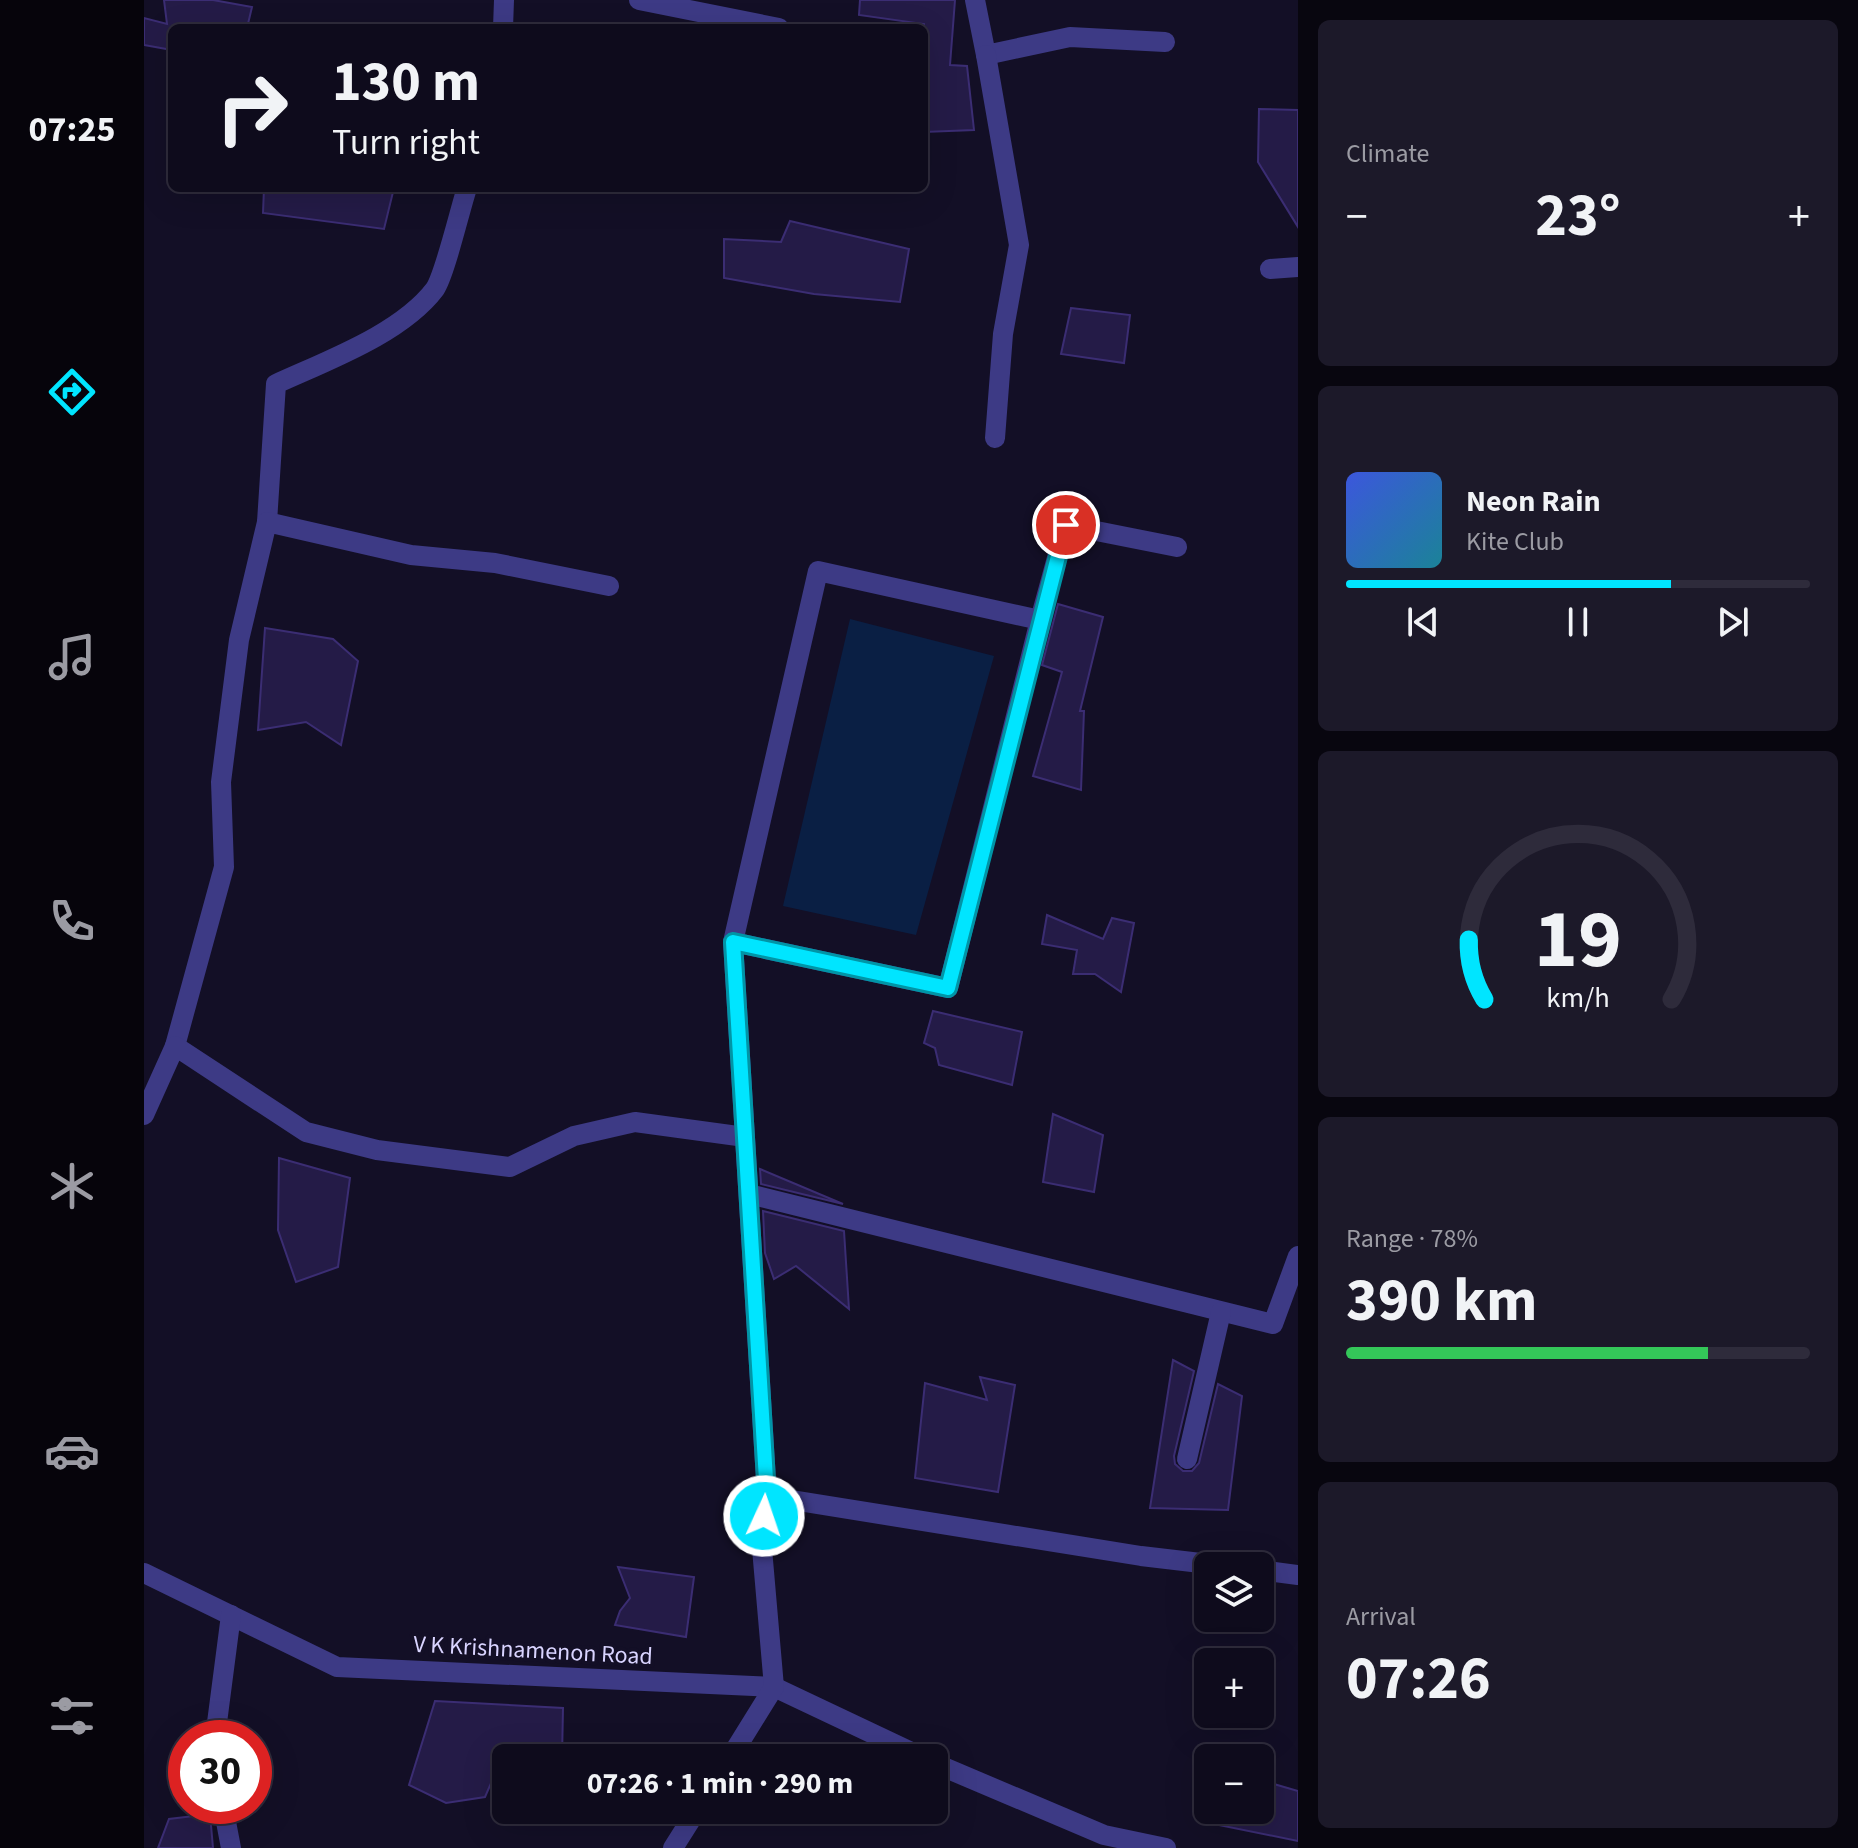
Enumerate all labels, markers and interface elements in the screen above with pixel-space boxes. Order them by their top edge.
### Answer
text: 130 m [332,43,480,122]
icon: right [200,56,304,160]
text: 07:25 [29,104,115,155]
text: Turn right [332,117,480,168]
text: Climate [1346,135,1430,172]
text: 23° [1535,174,1621,259]
text: − [1346,186,1368,249]
text: + [1788,186,1810,249]
icon: directions [44,364,100,420]
text: Neon Rain [1466,480,1601,523]
pin [1032,491,1100,559]
icon: arrive [1044,503,1088,547]
text: Kite Club [1466,523,1564,560]
icon: previous [1401,600,1445,644]
icon: pause [1556,600,1600,644]
icon: next [1711,600,1755,644]
icon: music [44,629,100,685]
text: 19 [1534,881,1622,999]
icon: phone [44,893,100,949]
text: km/h [1546,978,1610,1018]
icon: climate [44,1158,100,1214]
text: Range · 78% [1346,1220,1478,1257]
text: 390 km [1346,1259,1537,1344]
icon: car [44,1423,100,1479]
position arrow [722,1474,806,1558]
map controls [1194,1552,1274,1824]
button: layers [1194,1552,1274,1632]
text: Arrival [1346,1598,1416,1635]
street label: V K Krishnamenon Road [412,1627,654,1674]
text: 07:26 [1346,1637,1491,1722]
button: + [1194,1648,1274,1728]
icon: filters [44,1688,100,1744]
speed limit sign: 30 [168,1720,272,1824]
button: − [1194,1744,1274,1824]
text: 07:26 · 1 min · 290 m [587,1762,853,1805]

